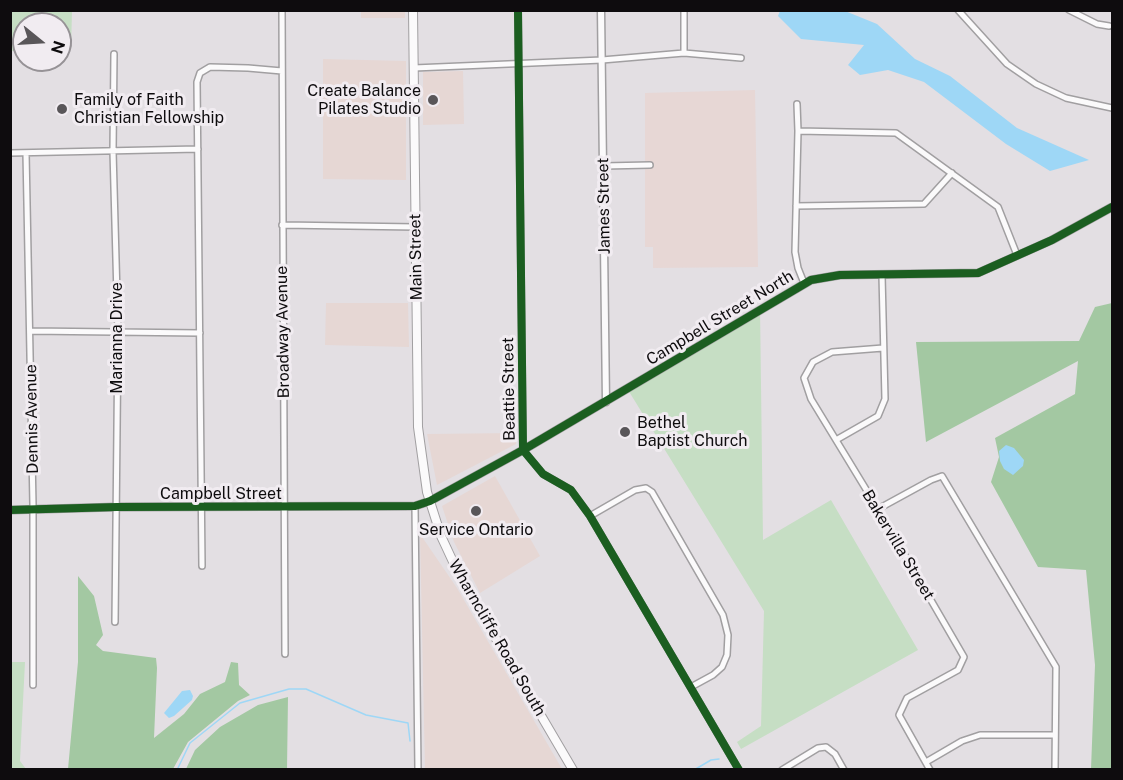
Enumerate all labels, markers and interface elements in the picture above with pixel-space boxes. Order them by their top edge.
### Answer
north arrow [12,12,72,72]
text: N [47,38,69,56]
place label: Create Balance Pilates Studio [307,81,421,119]
place label: Family of Faith Christian Fellowship [74,90,224,128]
marker: Create Balance Pilates Studio [426,93,440,107]
marker: Family of Faith Christian Fellowship [55,102,69,116]
street label: James Street [594,158,614,254]
street label: Main Street [406,213,426,301]
street label: Broadway Avenue [272,266,294,398]
street label: Campbell Street North [643,266,797,370]
street label: Marianna Drive [107,282,127,394]
street label: Beattie Street [498,337,520,441]
street label: Dennis Avenue [21,364,43,474]
place label: Bethel Baptist Church [637,413,748,451]
marker: Bethel Baptist Church [618,425,632,439]
street label: Campbell Street [160,484,282,504]
street label: Bakervilla Street [858,487,938,603]
marker: Service Ontario [469,504,483,518]
place label: Service Ontario [419,520,533,540]
street label: Wharncliffe Road South [444,556,550,720]

